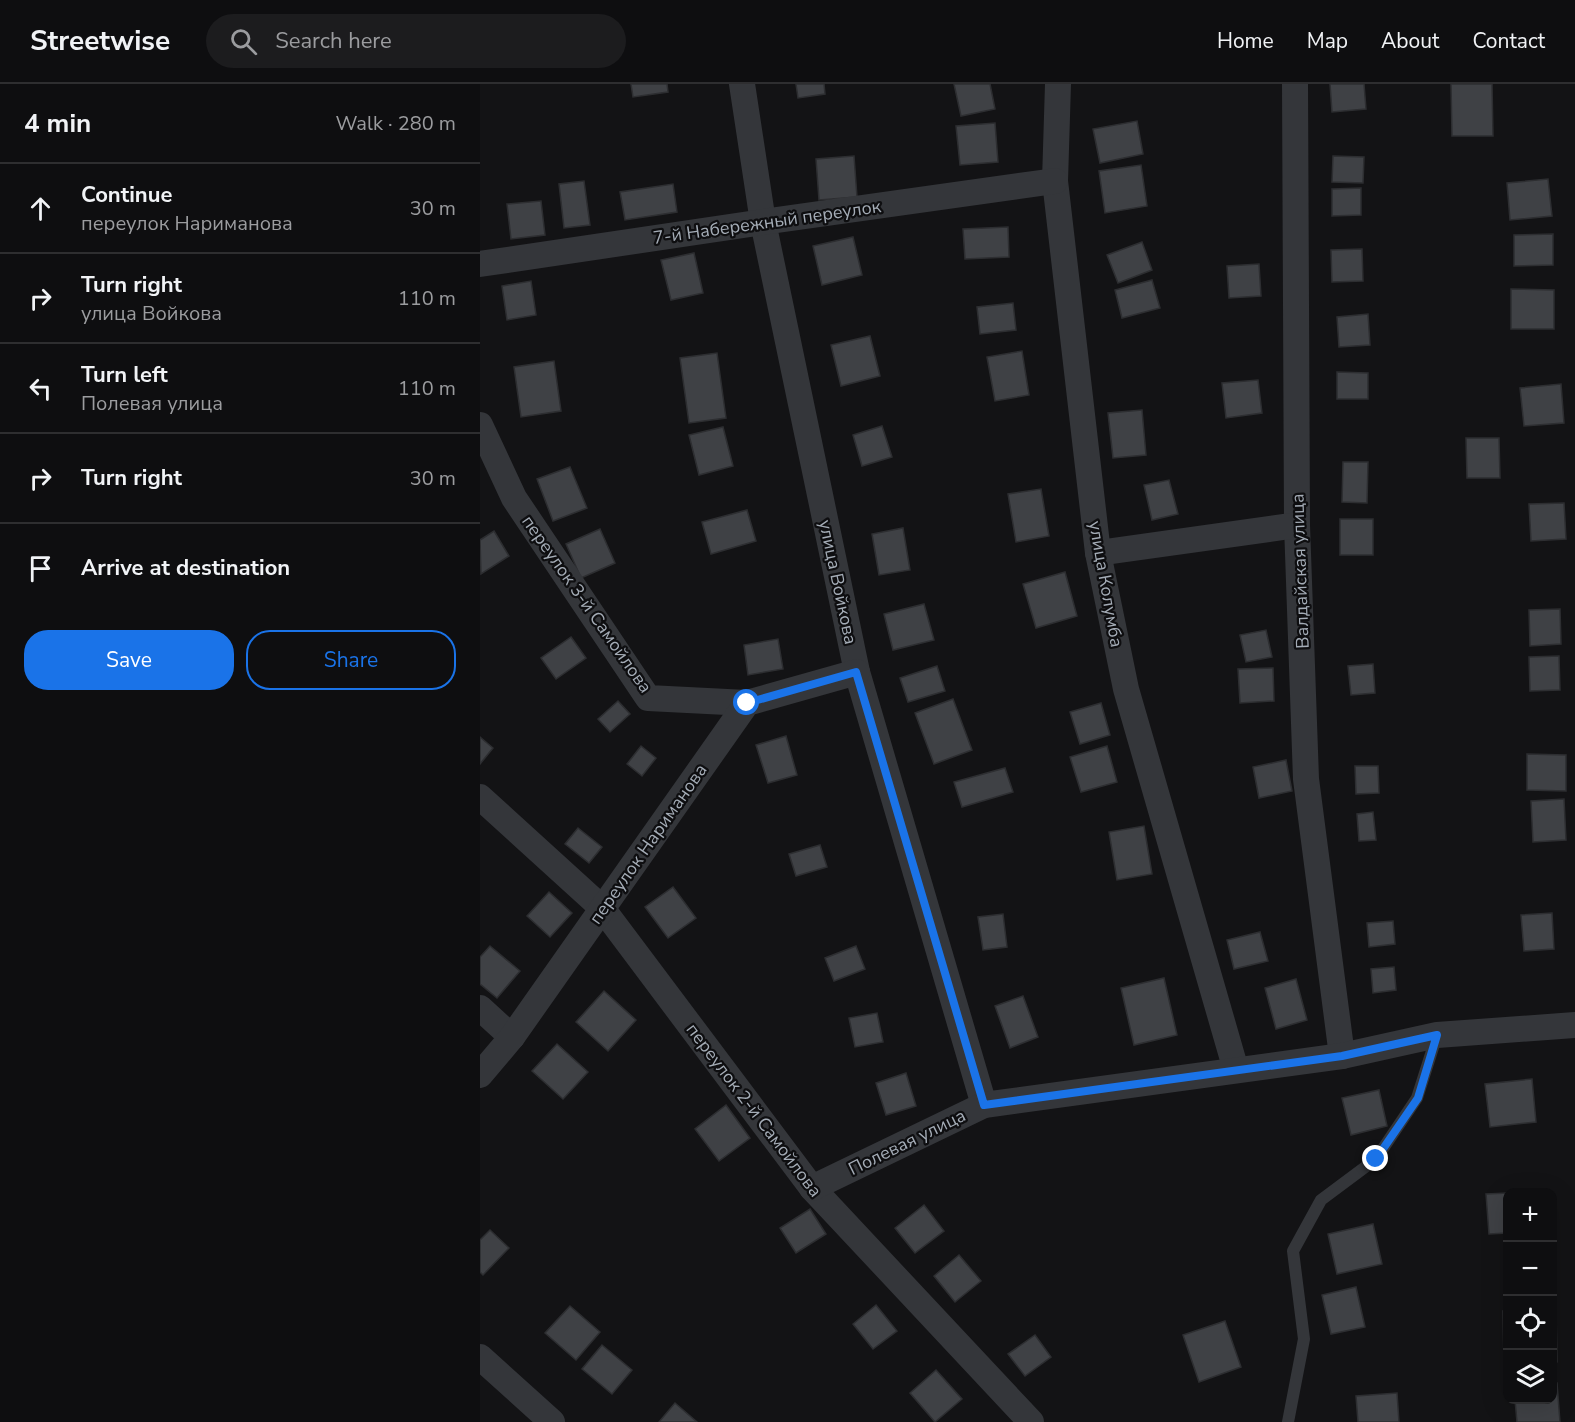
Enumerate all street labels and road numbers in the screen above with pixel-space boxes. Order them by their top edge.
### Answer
street label: 7-й Набережный переулок [652,194,883,250]
street label: Валдайская улица [1285,493,1315,649]
street label: переулок 3-й Самойлова [516,510,658,698]
street label: улица Войкова [813,517,863,647]
street label: улица Колумба [1083,519,1129,649]
street label: переулок Нариманова [584,759,712,929]
street label: переулок 2-й Самойлова [681,1018,827,1202]
street label: Полевая улица [844,1103,970,1181]

